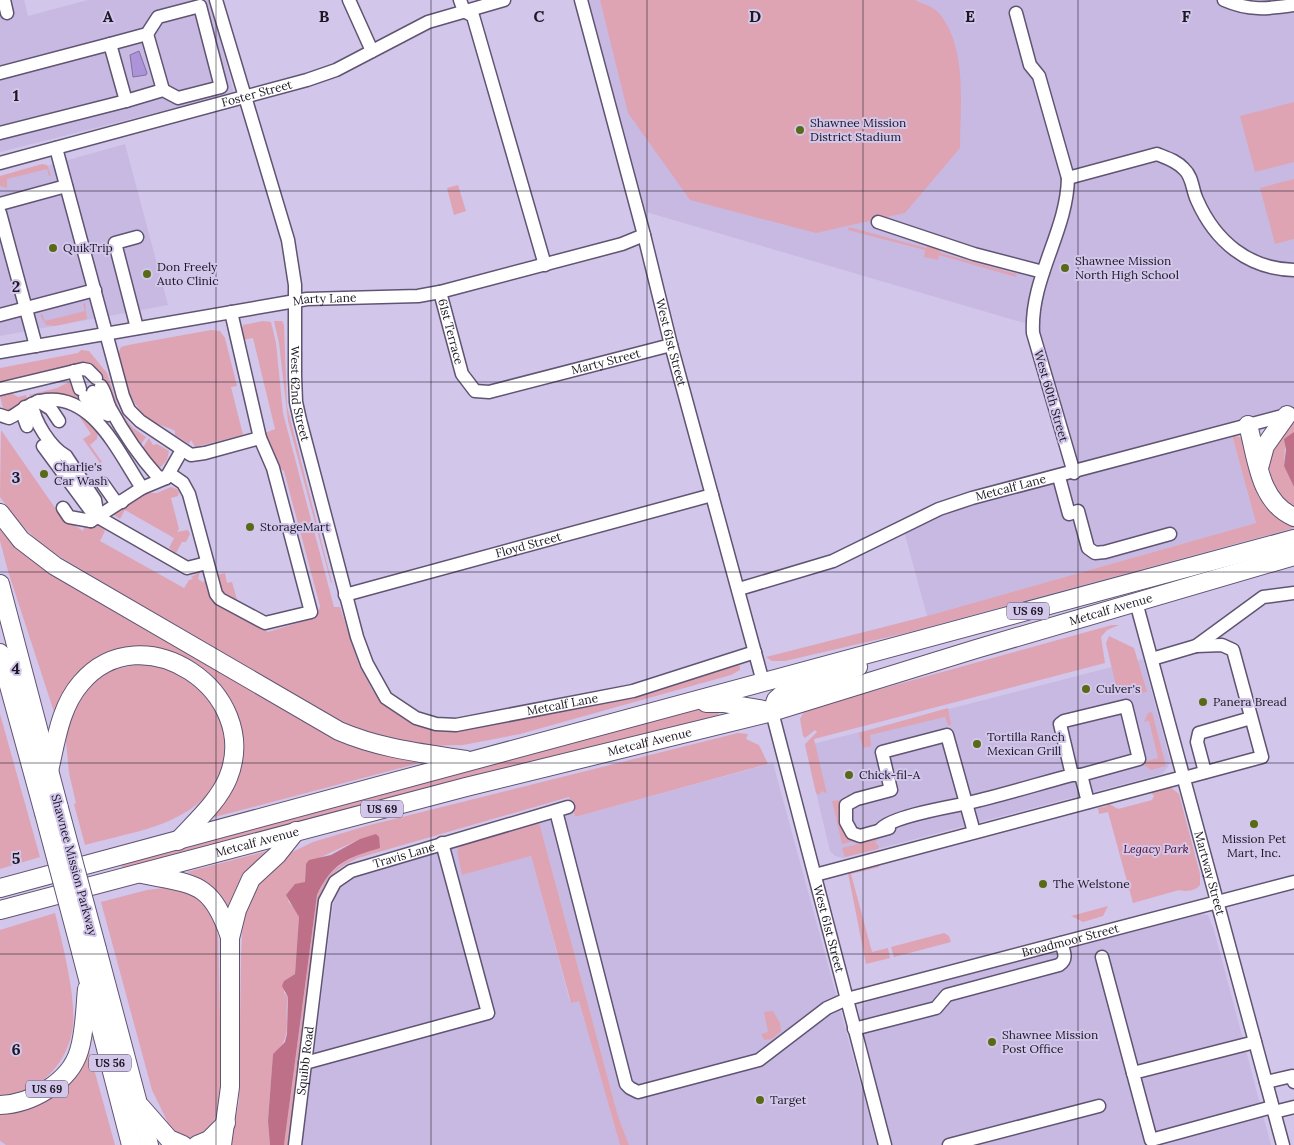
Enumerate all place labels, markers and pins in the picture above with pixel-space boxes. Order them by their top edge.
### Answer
place label: Shawnee Mission District Stadium [810,115,906,144]
marker: Shawnee Mission District Stadium [794,124,806,136]
place label: QuikTrip [63,240,113,255]
marker: QuikTrip [47,242,59,254]
place label: Shawnee Mission North High School [1075,253,1179,282]
place label: Don Freely Auto Clinic [156,259,219,288]
marker: Shawnee Mission North High School [1059,262,1071,274]
marker: Don Freely Auto Clinic [141,268,153,280]
place label: Charlie's Car Wash [54,459,107,488]
marker: Charlie's Car Wash [38,468,50,480]
place label: StorageMart [260,519,330,534]
marker: StorageMart [244,521,256,533]
place label: Culver's [1096,681,1141,696]
marker: Culver's [1080,683,1092,695]
place label: Panera Bread [1213,694,1287,709]
marker: Panera Bread [1197,696,1209,708]
place label: Tortilla Ranch Mexican Grill [987,729,1065,758]
marker: Tortilla Ranch Mexican Grill [971,738,983,750]
place label: Chick-fil-A [859,767,921,782]
marker: Chick-fil-A [843,769,855,781]
marker: Mission Pet Mart, Inc. [1248,818,1260,830]
place label: Mission Pet Mart, Inc. [1222,831,1287,860]
place label: The Welstone [1053,876,1130,891]
marker: The Welstone [1037,878,1049,890]
place label: Shawnee Mission Post Office [1002,1027,1098,1056]
marker: Shawnee Mission Post Office [986,1036,998,1048]
place label: Target [770,1092,807,1107]
marker: Target [754,1094,766,1106]

